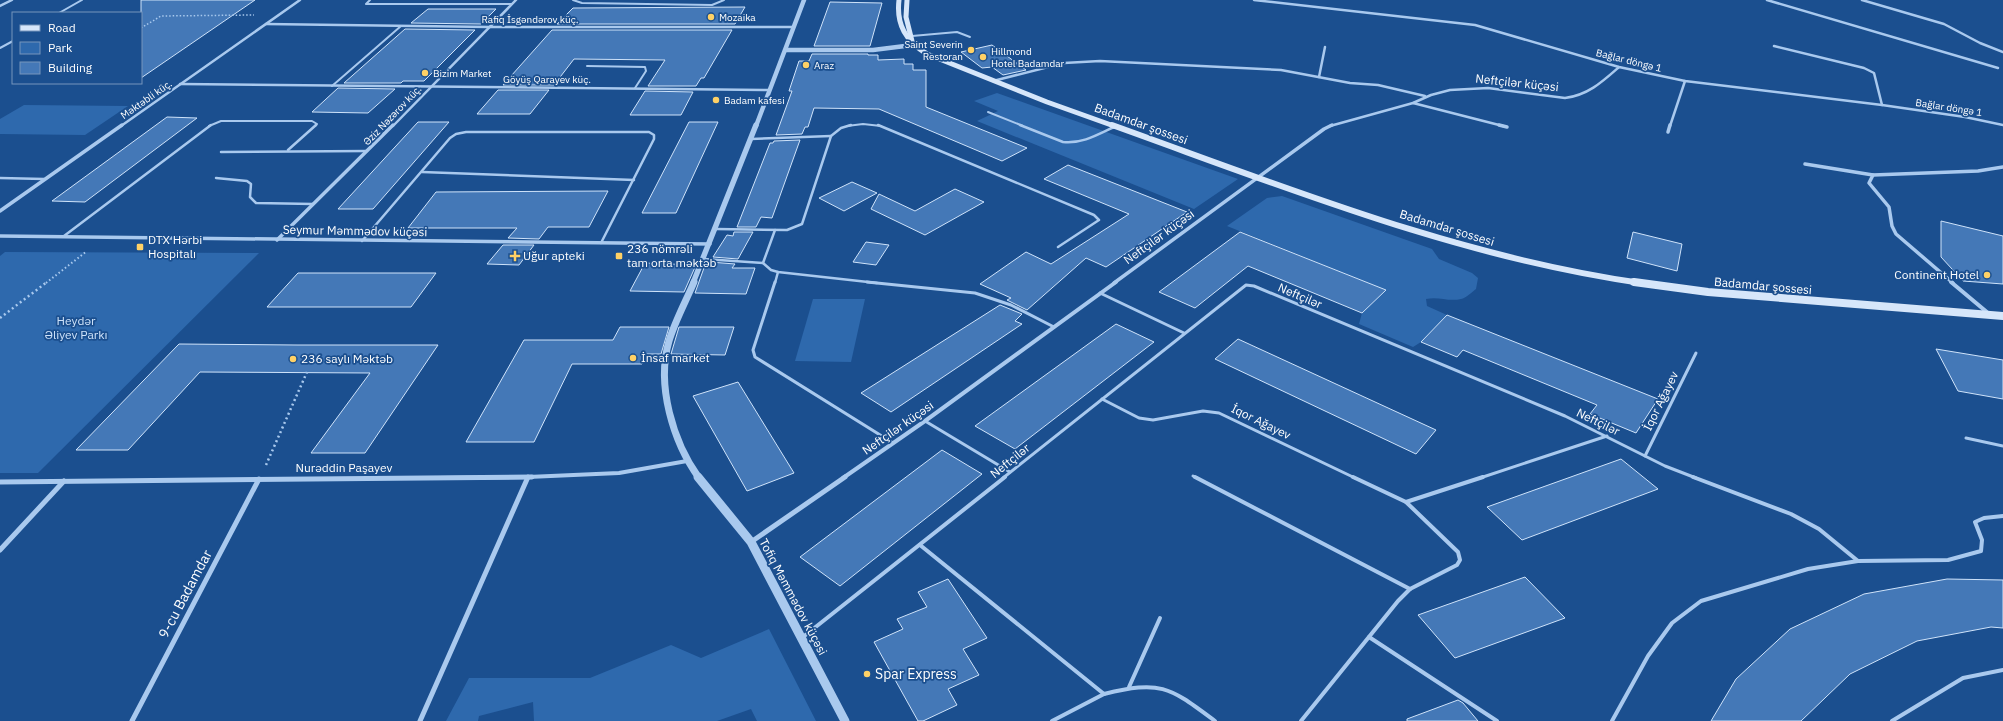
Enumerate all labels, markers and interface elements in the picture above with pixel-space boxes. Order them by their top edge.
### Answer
place label: Mozaika [719,11,756,24]
legend [12,12,142,84]
marker: Mozaika [706,12,716,22]
street label: Rafiq İsgəndərov küç. [482,13,578,26]
text: Road [48,20,76,35]
place label: Saint Severin Restoran [904,38,963,63]
text: Park [48,40,73,55]
marker: Saint Severin Restoran [966,45,976,55]
place label: Hillmond Hotel Badamdar [991,45,1065,70]
street label: Bağlar döngə 1 [1595,46,1663,75]
marker: Hillmond Hotel Badamdar [978,52,988,62]
place label: Araz [814,59,834,72]
text: Building [48,60,93,75]
marker: Araz [801,60,811,70]
place label: Bizim Market [433,67,492,80]
marker: Bizim Market [420,68,430,78]
street label: Neftçilər küçəsi [1475,71,1559,94]
street label: Göyüş Qarayev küç. [503,73,591,86]
street label: Məktəbli küç. [118,77,174,122]
street label: Əziz Nəzərov küç. [360,82,424,148]
place label: Badam kafesi [724,94,785,107]
marker: Badam kafesi [711,95,721,105]
street label: Bağlar döngə 1 [1915,96,1983,119]
street label: Badamdar şossesi [1092,100,1190,147]
street label: Neftçilər küçəsi [1120,206,1197,267]
street label: Badamdar şossesi [1398,206,1496,249]
street label: Seymur Məmmədov küçəsi [283,222,427,239]
place label: DTX Hərbi Hospitalı [148,232,202,261]
place label: 236 nömrəli tam orta məktəb [627,241,717,270]
marker: DTX Hərbi Hospitalı [135,242,145,252]
place label: Uğur apteki [523,248,585,263]
marker: Uğur apteki [510,251,520,261]
marker: 236 nömrəli tam orta məktəb [614,251,624,261]
place label: Continent Hotel [1894,267,1979,282]
marker: Continent Hotel [1982,270,1992,280]
street label: Badamdar şossesi [1713,274,1813,297]
street label: Neftçilər [1276,280,1325,312]
park label: Heydər Əliyev Parkı [44,313,108,342]
place label: İnsaf market [641,350,710,365]
place label: 236 saylı Məktəb [301,351,393,366]
marker: İnsaf market [628,353,638,363]
marker: 236 saylı Məktəb [288,354,298,364]
street label: İqor Ağayev [1640,368,1681,433]
street label: Neftçilər küçəsi [859,397,936,458]
street label: İqor Ağayev [1229,401,1294,442]
street label: Neftçilər [1574,405,1623,439]
street label: Neftçilər [987,440,1033,481]
street label: Nurəddin Paşayev [296,460,393,475]
street label: Tofiq Məmmədov küçəsi [756,536,831,658]
street label: 9-cu Badamdar [154,547,216,641]
place label: Spar Express [875,665,957,683]
marker: Spar Express [862,669,872,679]

